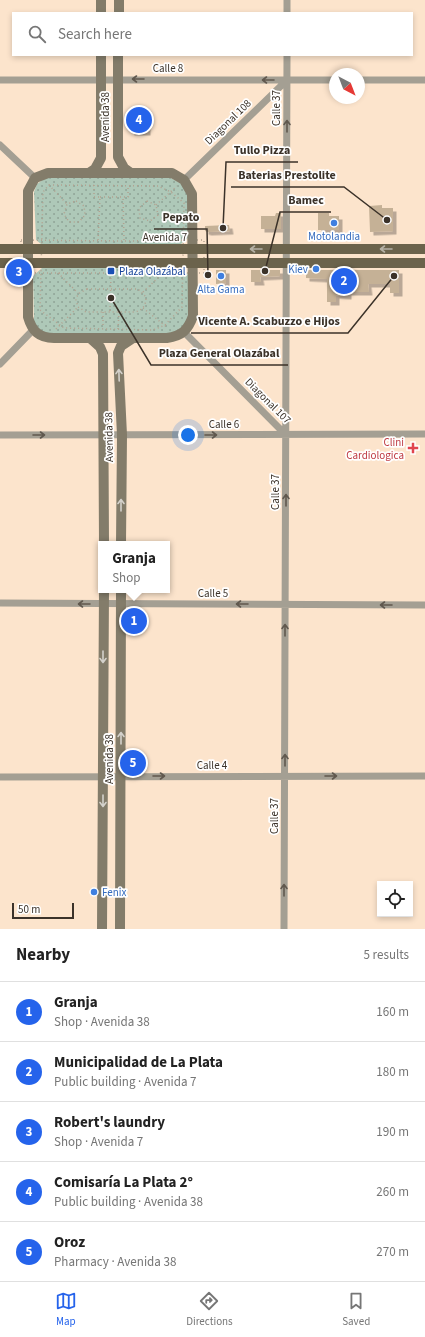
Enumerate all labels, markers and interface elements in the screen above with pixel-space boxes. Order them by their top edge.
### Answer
search box [12,12,413,56]
icon: search [26,23,48,45]
text: Search here [58,24,132,45]
street label: Calle 8 [153,61,184,76]
north arrow [329,68,365,104]
one-way arrow [132,75,145,83]
one-way arrow [262,76,275,84]
street label: Calle 37 [269,90,284,126]
street label: Avenida 38 [98,91,113,142]
street label: Diagonal 108 [201,96,255,148]
pin: 4 [126,105,152,135]
one-way arrow [283,120,291,133]
callout: Tullo Pizza [226,138,298,162]
text: Tullo Pizza [234,142,290,159]
callout: Baterias Prestolite [231,163,344,187]
text: Baterias Prestolite [238,167,336,184]
callout: Bamec [280,188,331,212]
text: Bamec [288,192,324,209]
callout: Pepato [154,205,207,229]
text: Pepato [162,209,200,226]
marker: Motolandia [329,218,339,228]
place label: Motolandia [308,229,360,244]
street label: Avenida 7 [143,230,187,245]
one-way arrow [250,245,263,253]
one-way arrow [380,245,393,253]
pin: 3 [6,257,32,287]
place label: Kiev [288,262,308,277]
place label: Plaza Olazábal [119,264,186,279]
marker: Kiev [311,264,321,274]
marker: Plaza Olazábal [106,266,116,276]
pin: 2 [331,266,357,296]
marker: Alta Gama [216,271,226,281]
place label: Alta Gama [198,282,245,297]
callout: Vicente A. Scabuzzo e Hijos [191,309,348,333]
text: Vicente A. Scabuzzo e Hijos [197,313,340,330]
callout: Plaza General Olazábal [151,341,288,365]
text: Plaza General Olazábal [159,345,280,362]
one-way arrow [115,369,123,382]
street label: Diagonal 107 [242,375,294,427]
street label: Avenida 38 [101,411,117,462]
street label: Calle 6 [209,417,240,432]
your location [178,425,198,445]
one-way arrow [32,431,45,439]
one-way arrow [204,431,217,439]
place label: Clini Cardiologica [346,435,404,463]
marker: Clini Cardiologica [407,442,419,454]
street label: Calle 37 [268,474,283,510]
one-way arrow [282,494,290,507]
one-way arrow [117,499,125,512]
popup [98,541,170,593]
text: Granja [112,548,156,569]
text: Shop [112,569,140,587]
street label: Calle 5 [198,586,228,601]
one-way arrow [78,600,91,608]
one-way arrow [236,600,249,608]
one-way arrow [380,601,393,609]
pin: 1 [121,606,147,636]
one-way arrow [281,624,289,637]
one-way arrow [99,650,107,663]
one-way arrow [117,732,125,745]
street label: Avenida 38 [102,733,117,784]
pin: 5 [120,748,146,778]
one-way arrow [281,754,289,767]
street label: Calle 4 [197,758,228,773]
one-way arrow [152,772,165,780]
one-way arrow [324,772,337,780]
one-way arrow [99,794,107,807]
street label: Calle 37 [267,798,282,834]
map controls [377,881,413,917]
button: locate [377,881,413,917]
one-way arrow [280,884,288,897]
place label: Fenix [102,885,126,900]
marker: Fenix [89,887,99,897]
scale bar [12,901,74,920]
text: 50 m [18,902,40,917]
text: Nearby [16,943,70,967]
text: 5 results [364,946,409,964]
text: Granja [54,992,98,1013]
text: 1 [26,1003,32,1021]
text: 160 m [376,1003,409,1021]
text: Shop · Avenida 38 [54,1013,150,1031]
text: Municipalidad de La Plata [54,1052,223,1073]
text: 2 [26,1063,32,1081]
text: 180 m [376,1063,409,1081]
text: Public building · Avenida 7 [54,1073,197,1091]
text: Robert's laundry [54,1112,165,1133]
text: 3 [26,1123,32,1141]
text: 190 m [376,1123,409,1141]
text: Shop · Avenida 7 [54,1133,143,1151]
text: Comisaría La Plata 2° [54,1172,193,1193]
text: 4 [26,1183,32,1201]
text: 260 m [376,1183,409,1201]
text: Public building · Avenida 38 [54,1193,203,1211]
text: Oroz [54,1232,85,1253]
text: 5 [26,1243,32,1261]
text: 270 m [376,1243,409,1261]
text: Pharmacy · Avenida 38 [54,1253,176,1271]
tab: Map [55,1290,77,1329]
tab: Directions [186,1290,233,1329]
tab: Saved [342,1290,370,1329]

